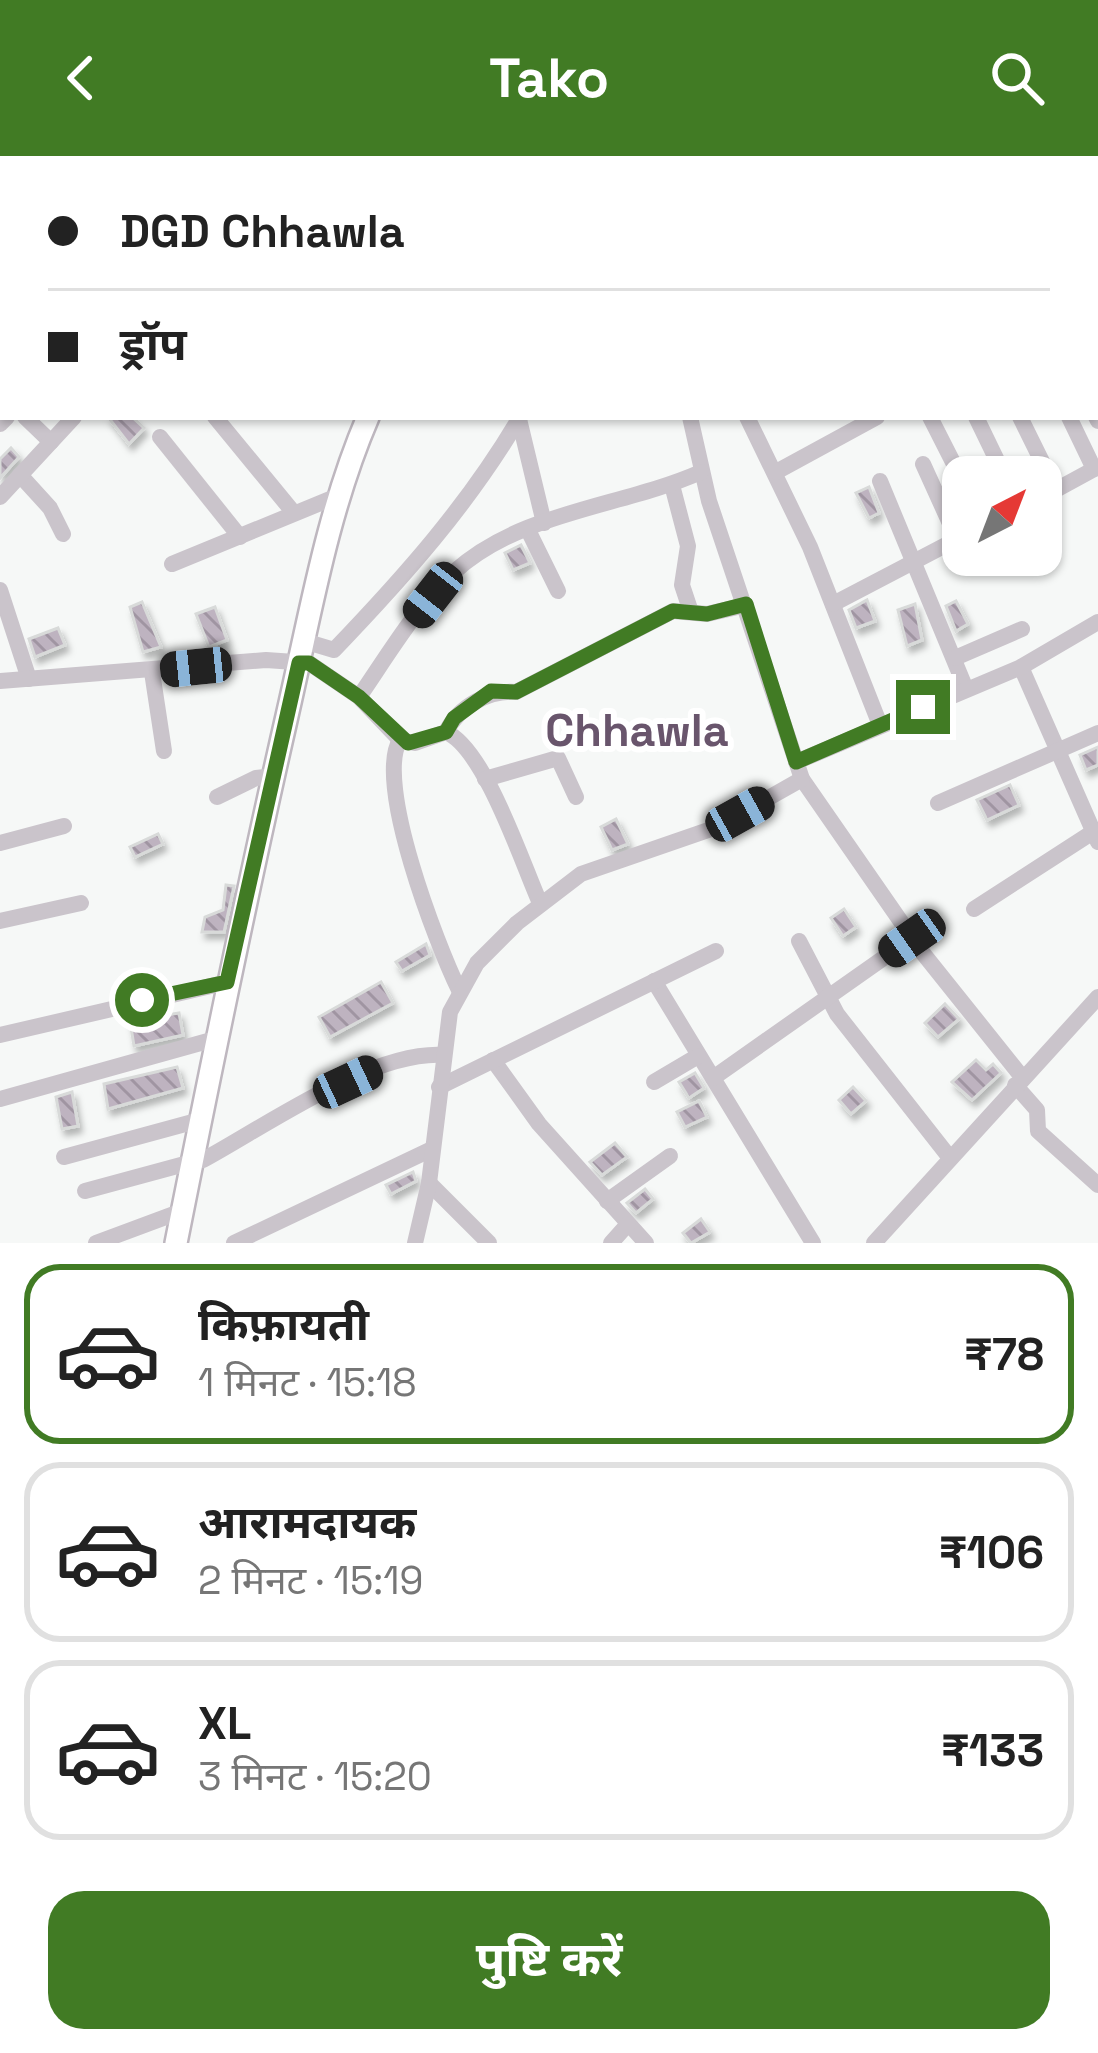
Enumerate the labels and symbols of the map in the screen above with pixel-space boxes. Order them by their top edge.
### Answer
north arrow [942,456,1062,576]
car [397,556,469,634]
car [158,645,234,689]
route end [896,680,950,734]
district label: Chhawla [545,702,729,759]
car [700,781,780,847]
car [872,903,952,973]
route start [115,973,169,1027]
car [308,1050,388,1114]

